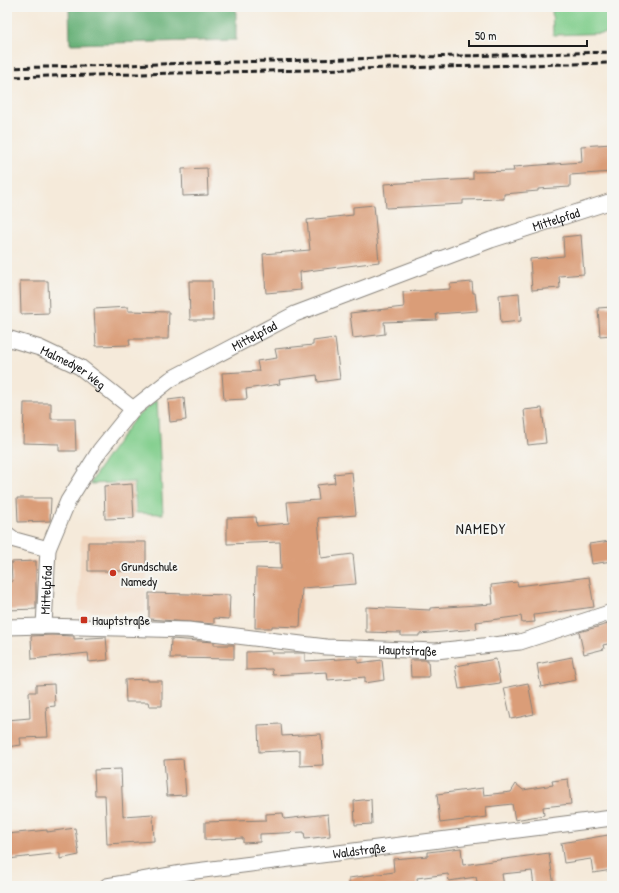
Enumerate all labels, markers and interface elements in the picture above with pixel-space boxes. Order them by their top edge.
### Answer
scale bar [469,22,587,48]
text: 50 m [475,27,496,44]
street label: Mittelpfad [530,203,582,235]
street label: Mittelpfad [228,316,280,355]
street label: Malmedyer Weg [38,341,110,393]
district label: NAMEDY [456,518,506,539]
place label: Grundschule Namedy [121,557,178,590]
street label: Mittelpfad [36,565,56,615]
marker: Grundschule Namedy [108,568,118,578]
place label: Hauptstraße [92,611,150,629]
marker: Hauptstraße [79,615,89,625]
street label: Hauptstraße [378,640,437,660]
street label: Waldstraße [332,838,387,862]

